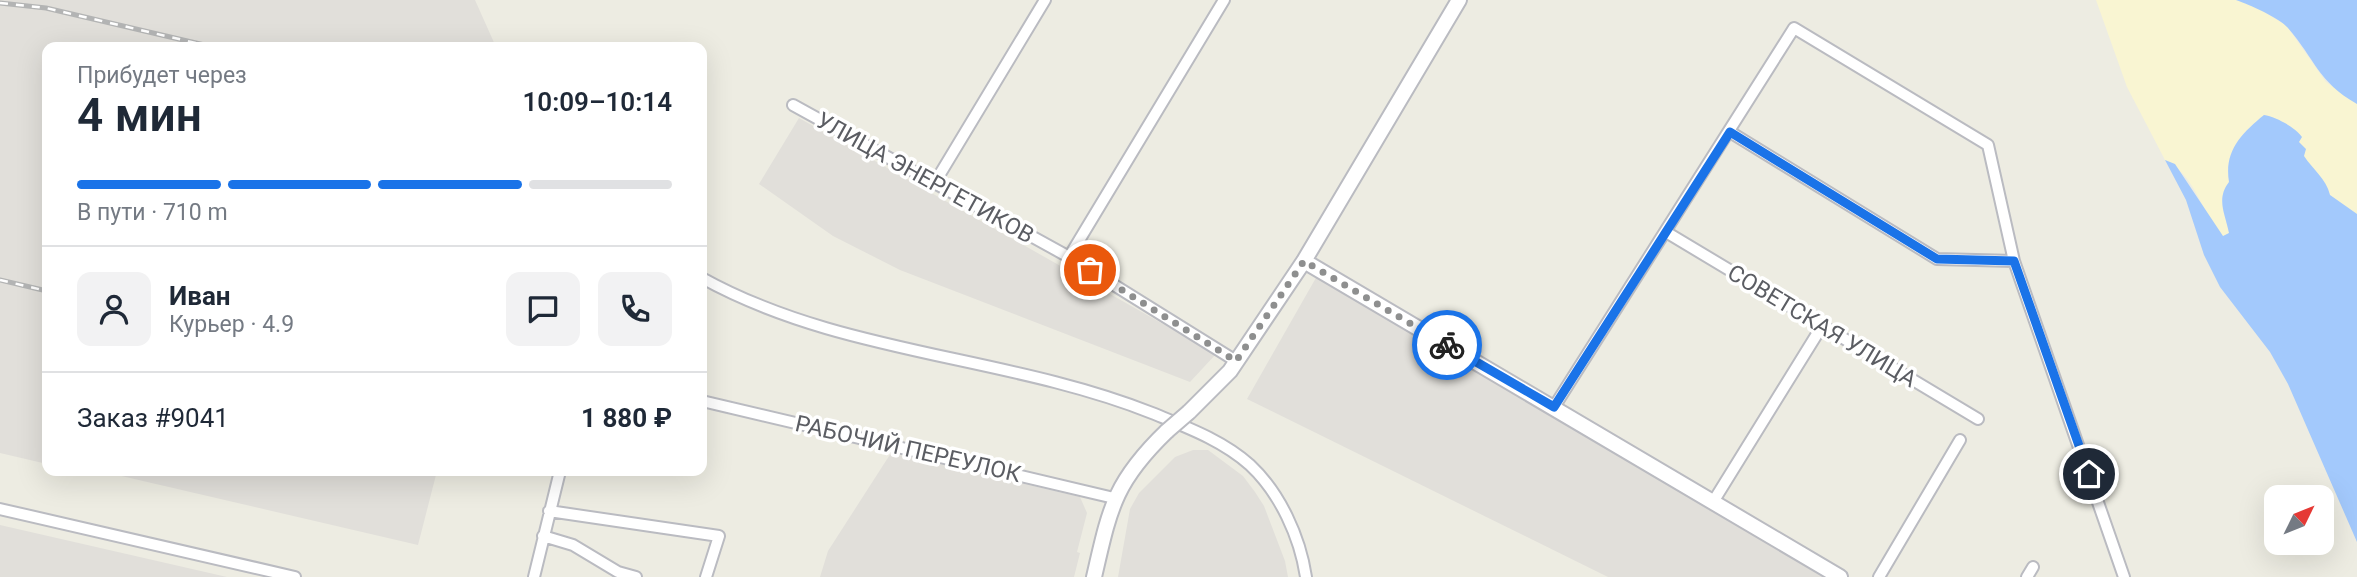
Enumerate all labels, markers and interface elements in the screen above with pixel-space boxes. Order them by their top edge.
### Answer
text: Прибудет через [77,62,247,89]
text: 10:09–10:14 [522,87,672,117]
text: 4 мин [77,88,202,142]
street label: УЛИЦА ЭНЕРГЕТИКОВ [811,107,1039,249]
text: В пути · 710 m [77,199,228,226]
pin [1060,240,1120,300]
icon: bag [1071,251,1109,289]
street label: СОВЕТСКАЯ УЛИЦА [1723,259,1921,393]
button: person [77,272,151,346]
button: chat [506,272,580,346]
button: phone [598,272,672,346]
text: Иван [169,281,231,311]
courier [1412,310,1482,380]
text: Курьер · 4.9 [169,311,294,338]
icon: bike [1428,326,1466,364]
text: Заказ #9041 [77,403,229,433]
text: 1 880 ₽ [581,403,672,433]
street label: РАБОЧИЙ ПЕРЕУЛОК [793,409,1024,488]
pin [2059,444,2119,504]
icon: home [2070,455,2108,493]
north arrow [2264,485,2334,555]
map controls [2264,485,2334,555]

